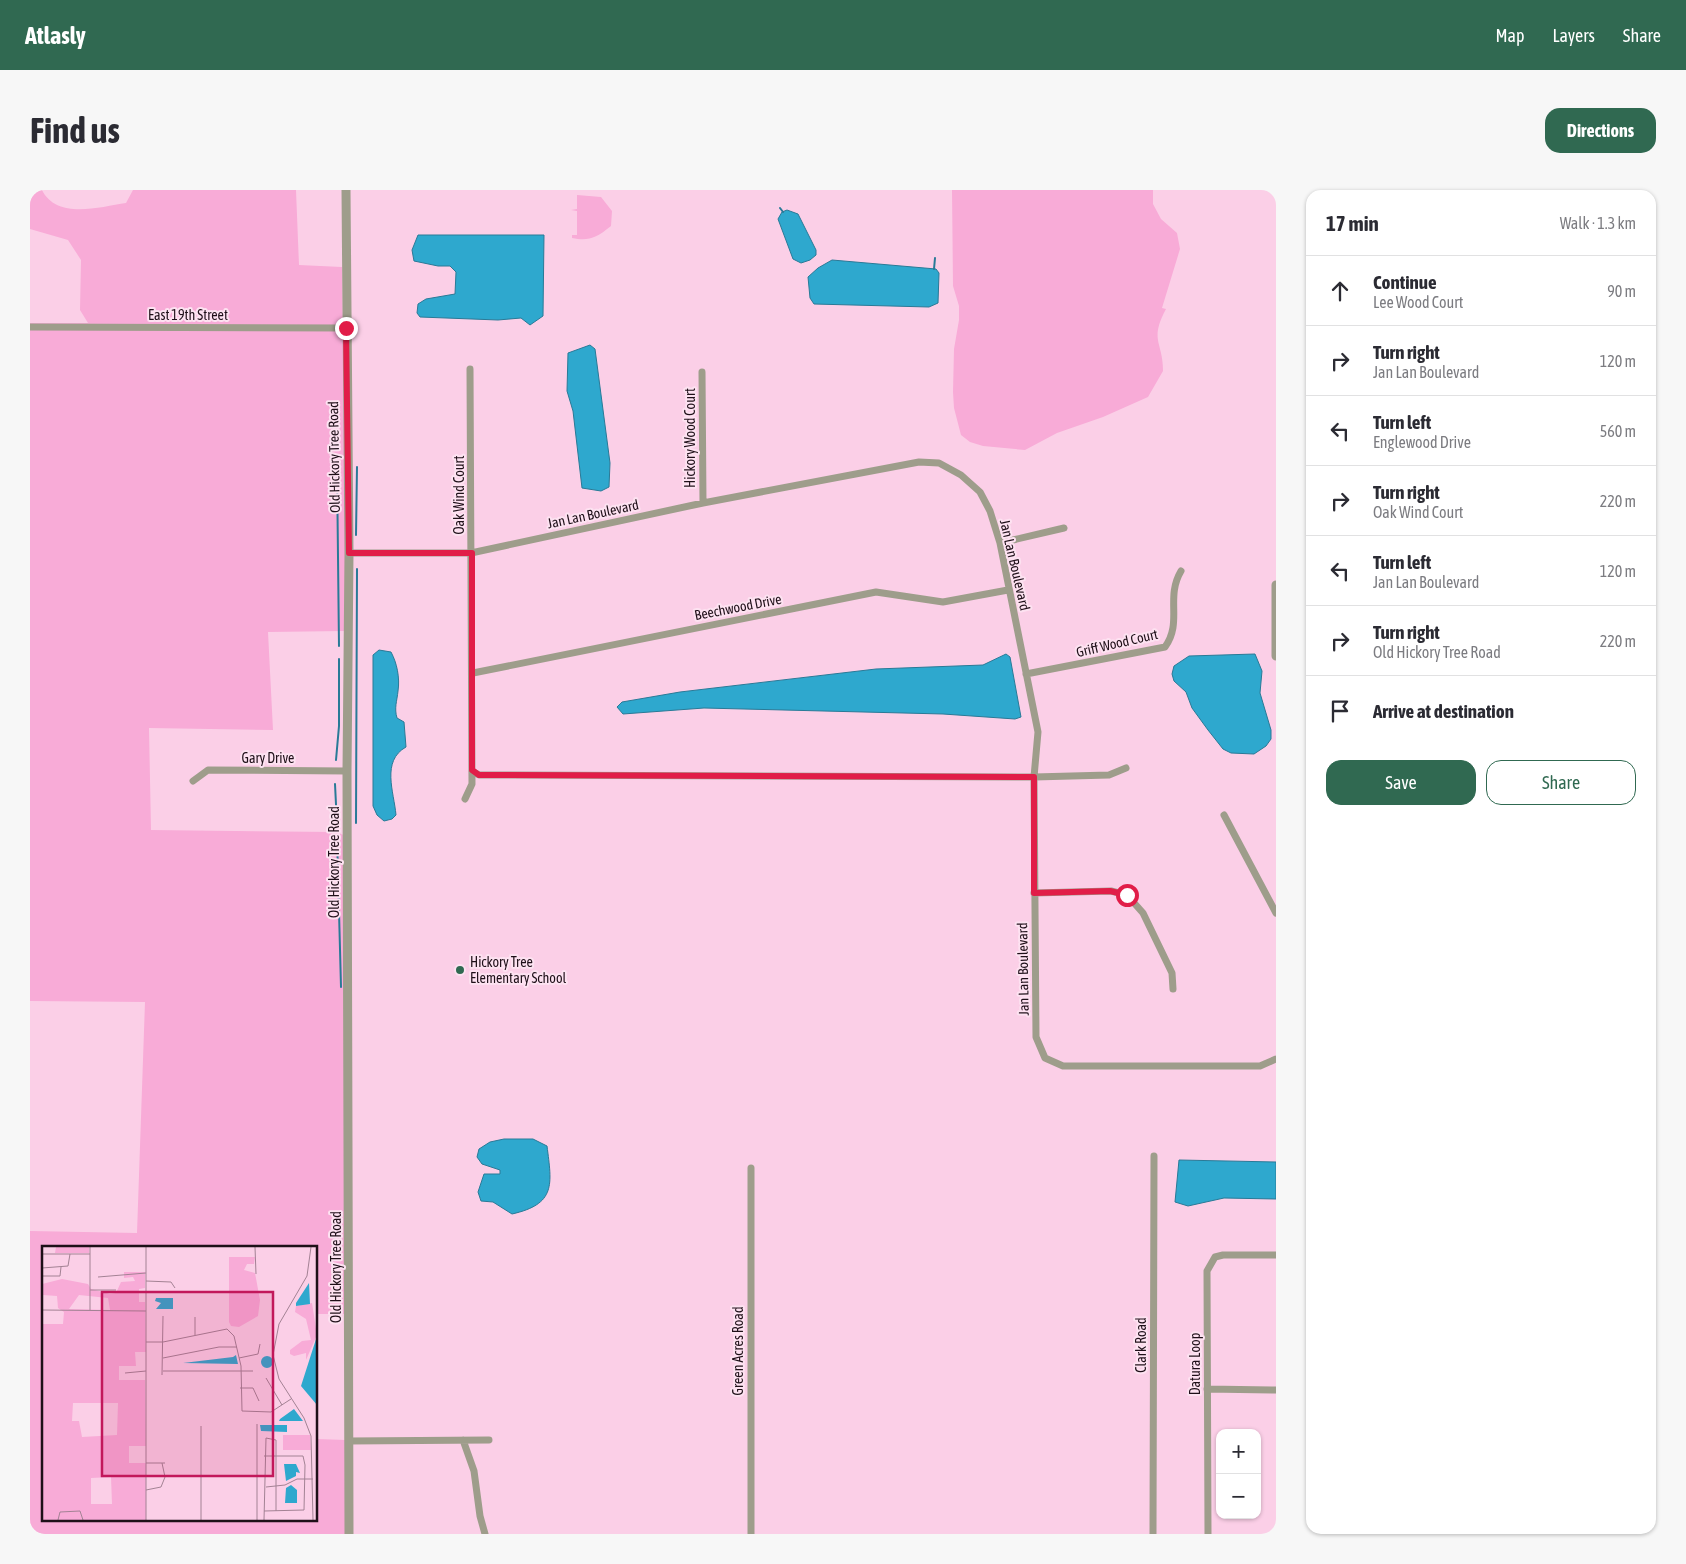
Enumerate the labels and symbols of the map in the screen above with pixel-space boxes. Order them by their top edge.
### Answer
street label: East 19th Street [148,307,228,323]
route end [335,317,358,340]
street label: Hickory Wood Court [682,388,698,488]
street label: Old Hickory Tree Road [325,401,343,513]
street label: Oak Wind Court [451,455,467,535]
street label: Jan Lan Boulevard [546,497,640,531]
street label: Jan Lan Boulevard [997,518,1033,612]
street label: Beechwood Drive [693,591,783,623]
street label: Griff Wood Court [1075,626,1159,660]
street label: Gary Drive [242,750,294,766]
street label: Old Hickory Tree Road [326,806,342,918]
route start [1116,884,1139,907]
street label: Jan Lan Boulevard [1014,922,1032,1016]
place label: Hickory Tree Elementary School [470,954,566,986]
marker: Hickory Tree Elementary School [454,964,466,976]
street label: Old Hickory Tree Road [328,1211,344,1323]
inset map [42,1246,318,1522]
street label: Green Acres Road [730,1306,746,1396]
street label: Clark Road [1133,1317,1149,1373]
street label: Datura Loop [1187,1332,1203,1395]

